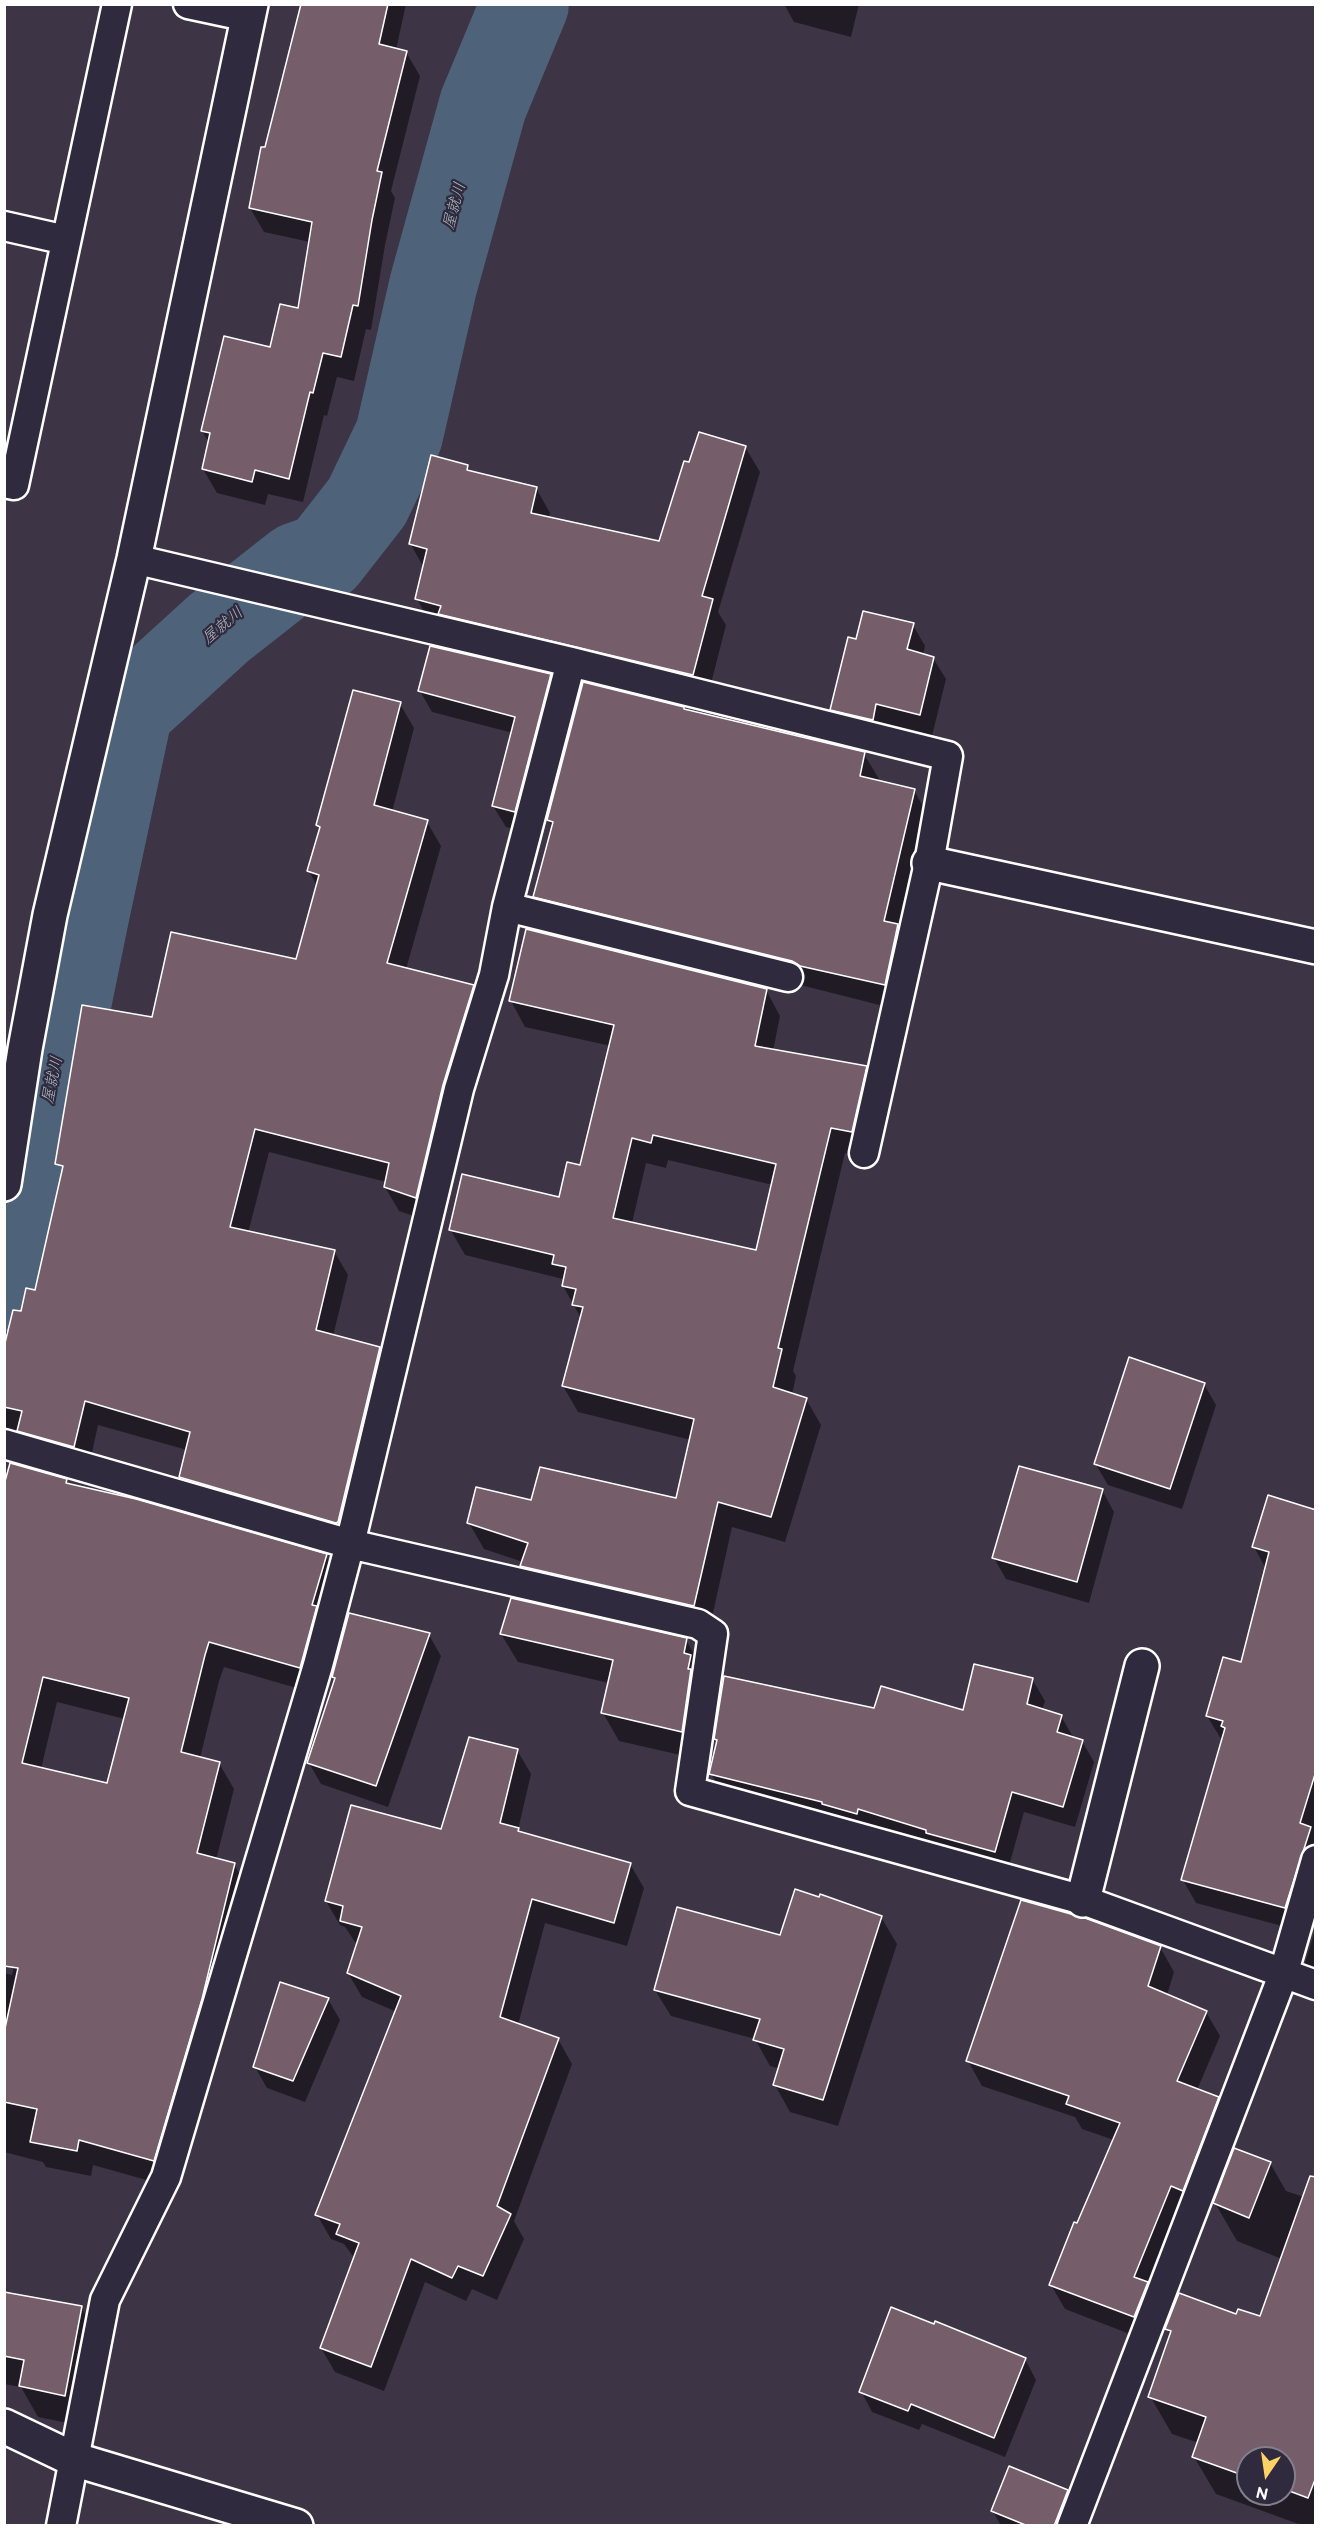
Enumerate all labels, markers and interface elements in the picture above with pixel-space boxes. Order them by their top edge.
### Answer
water label: 屋就川 [440,180,470,232]
water label: 屋就川 [198,603,248,649]
water label: 屋就川 [39,1055,67,1105]
north arrow [1236,2446,1296,2506]
text: N [1254,2481,1270,2503]

